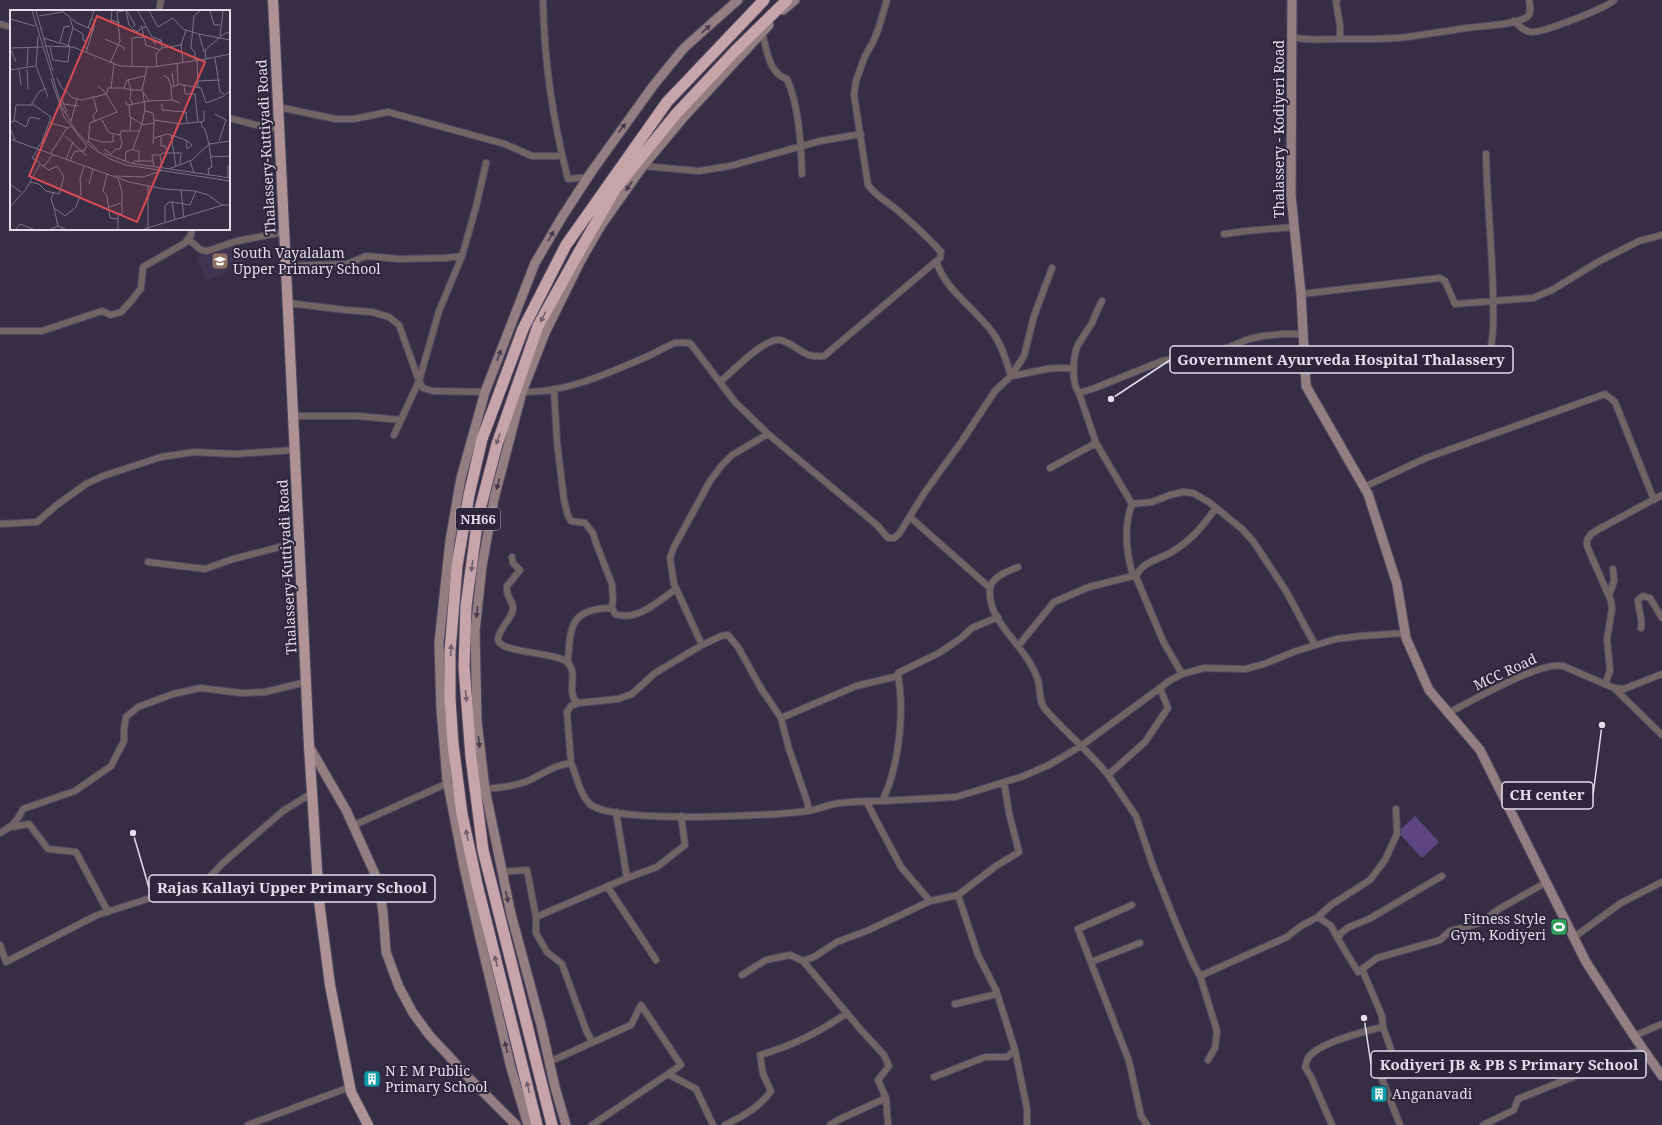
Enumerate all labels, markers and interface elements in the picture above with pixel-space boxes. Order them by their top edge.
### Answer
inset map [10,10,230,230]
one-way arrow [701,24,711,33]
street label: Thalassery - Kodiyeri Road [1269,39,1288,218]
street label: Thalassery-Kuttiyadi Road [251,58,280,235]
one-way arrow [618,122,626,133]
one-way arrow [625,180,633,191]
one-way arrow [547,230,554,242]
place label: South Vayalalam Upper Primary School [233,243,381,278]
school or university icon: South Vayalalam Upper Primary School [210,251,230,271]
one-way arrow [540,311,546,323]
callout: Government Ayurveda Hospital Thalassery [1170,346,1513,373]
one-way arrow [497,349,503,361]
text: Government Ayurveda Hospital Thalassery [1177,349,1505,369]
one-way arrow [495,434,501,446]
street label: Thalassery-Kuttiyadi Road [272,478,301,655]
one-way arrow [494,478,500,490]
road number: NH66 [456,508,500,530]
one-way arrow [468,560,475,572]
one-way arrow [474,606,480,618]
one-way arrow [447,644,454,656]
street label: MCC Road [1470,648,1540,694]
one-way arrow [463,690,469,702]
one-way arrow [476,736,483,748]
callout: CH center [1502,782,1593,809]
text: CH center [1509,784,1585,804]
one-way arrow [463,828,469,841]
callout: Rajas Kallayi Upper Primary School [149,875,435,902]
text: Rajas Kallayi Upper Primary School [157,877,428,897]
one-way arrow [505,891,511,904]
place label: Fitness Style Gym, Kodiyeri [1451,909,1547,944]
sports icon: Fitness Style Gym, Kodiyeri [1549,917,1569,937]
one-way arrow [492,955,498,967]
one-way arrow [503,1041,509,1053]
callout: Kodiyeri JB & PB S Primary School [1371,1051,1646,1078]
text: Kodiyeri JB & PB S Primary School [1380,1054,1639,1074]
place label: N E M Public Primary School [385,1061,488,1096]
building icon: N E M Public Primary School [362,1069,382,1089]
one-way arrow [525,1081,531,1093]
building icon: Anganavadi [1369,1084,1389,1104]
place label: Anganavadi [1392,1084,1473,1103]

